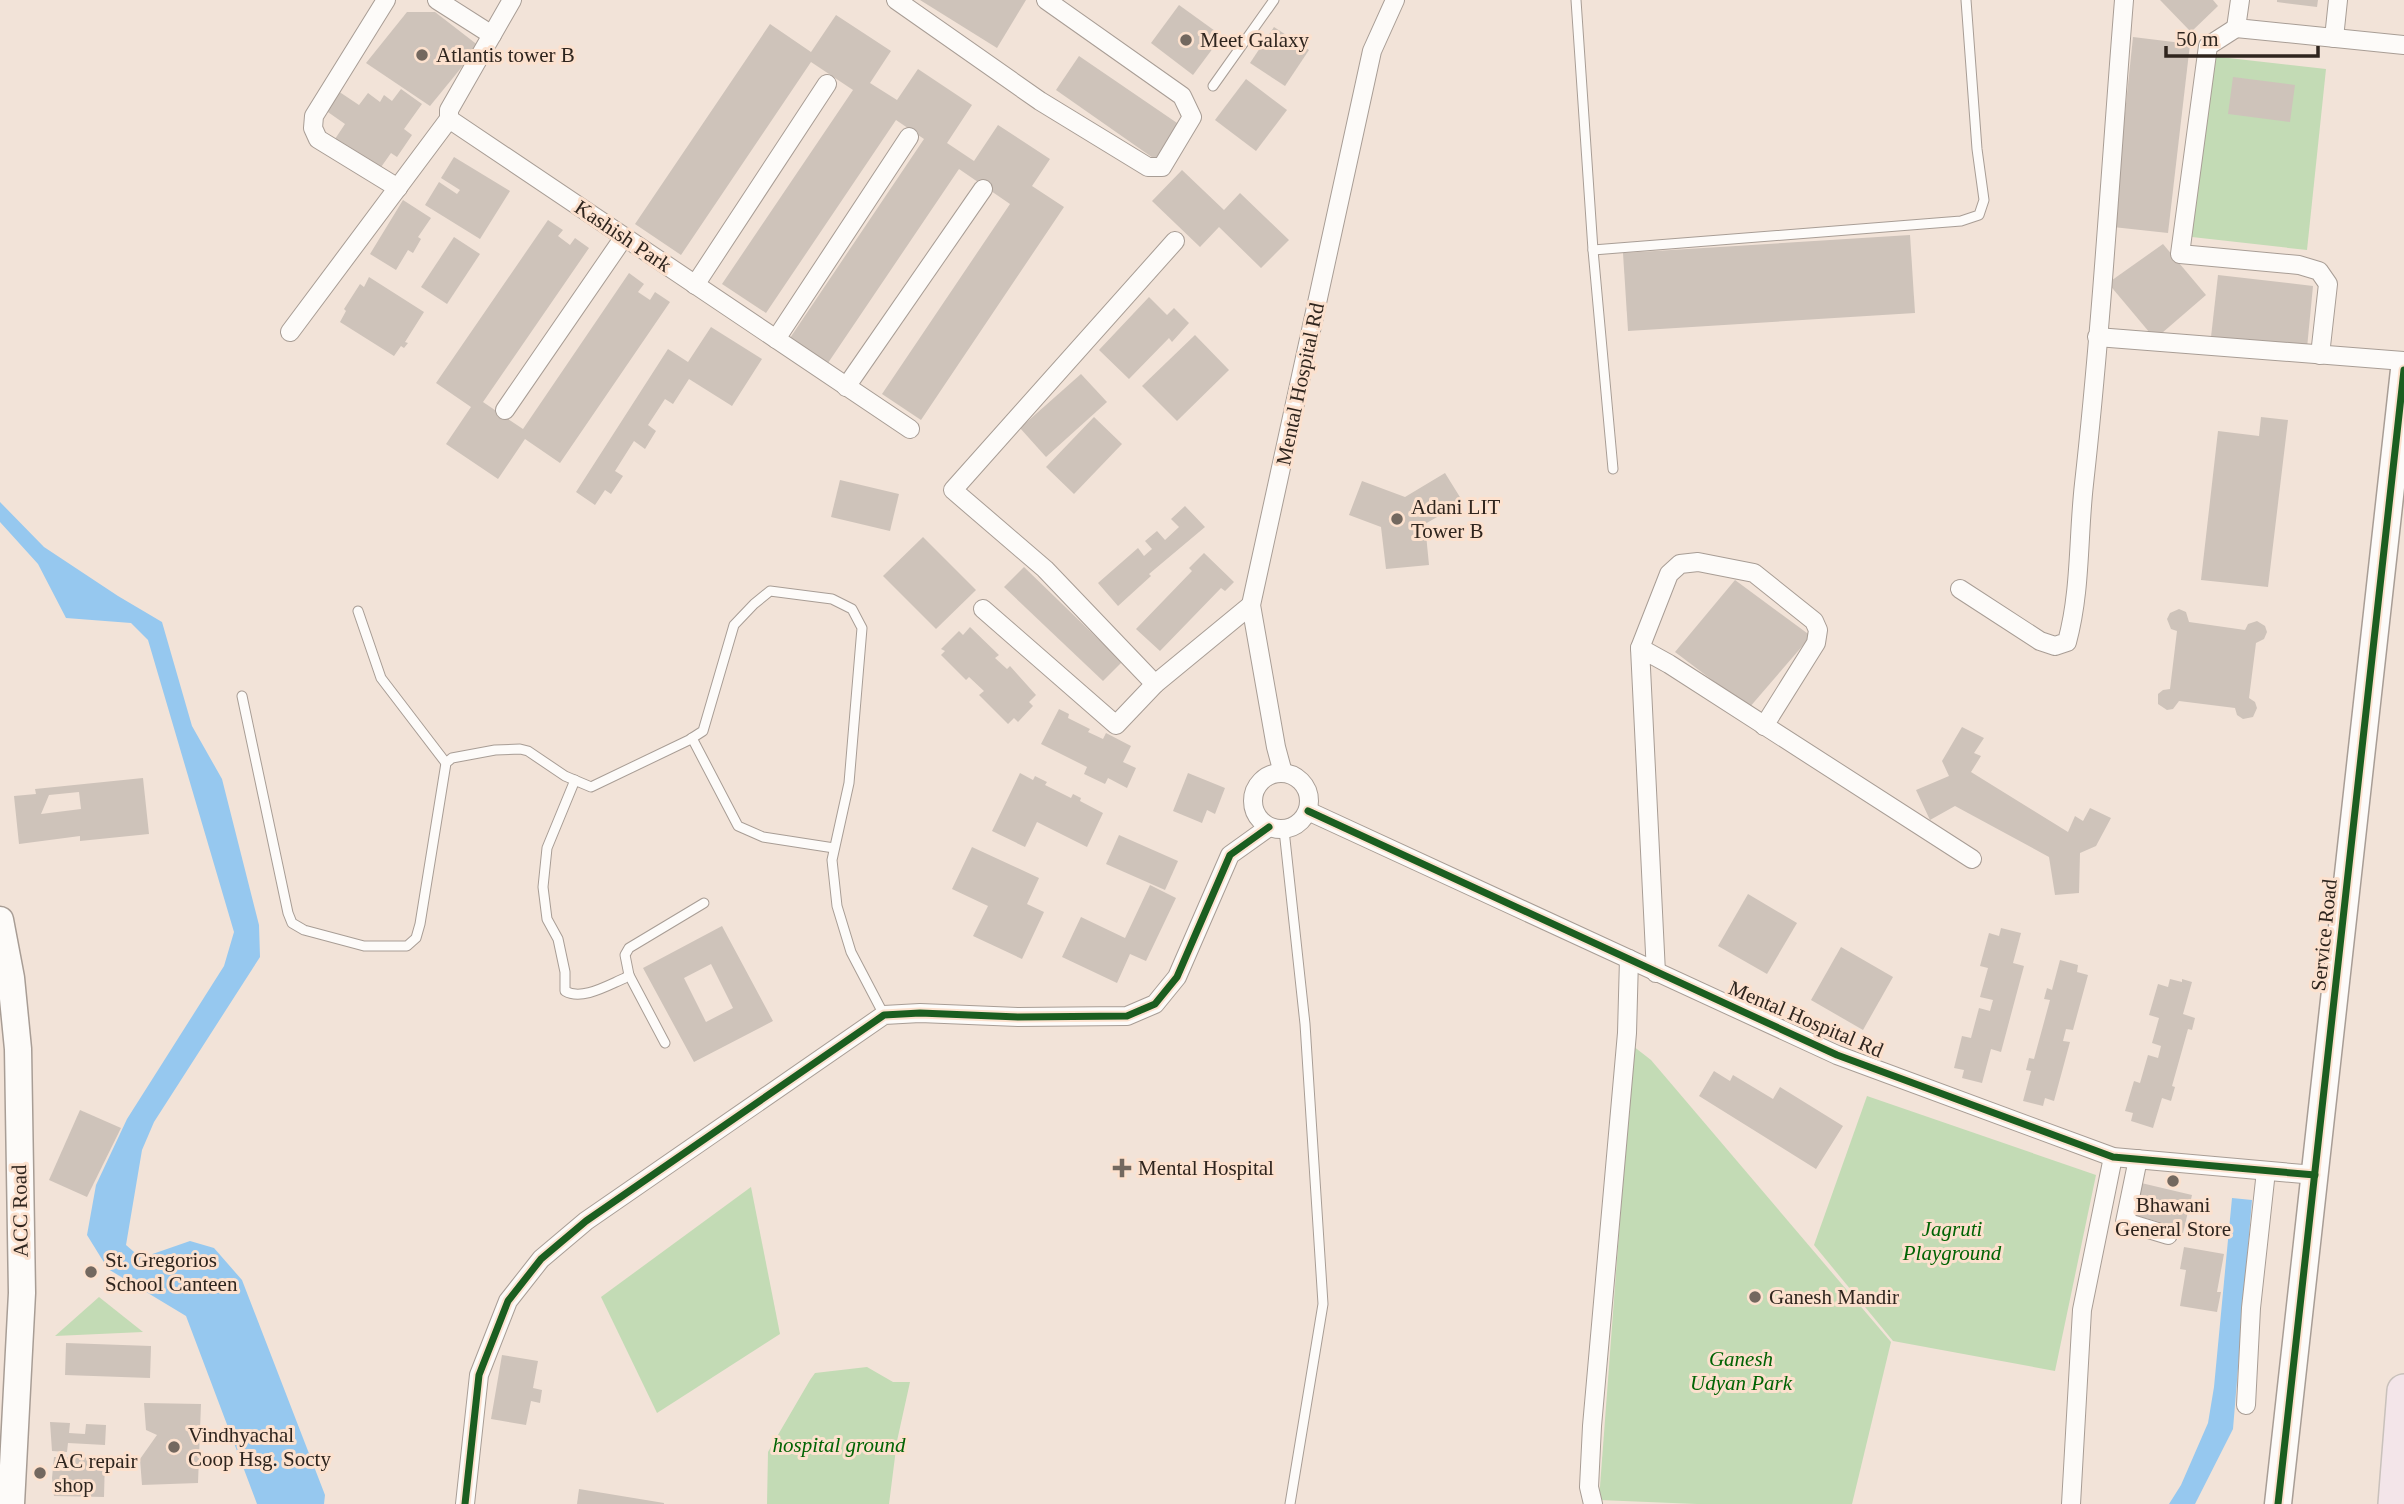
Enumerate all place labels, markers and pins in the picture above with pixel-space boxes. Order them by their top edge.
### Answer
place label: Meet Galaxy [1200,28,1310,52]
marker: Meet Galaxy [1178,32,1194,48]
place label: Atlantis tower B [436,43,575,67]
marker: Atlantis tower B [414,47,430,63]
place label: Adani LIT Tower B [1411,495,1500,543]
marker: Adani LIT Tower B [1389,511,1405,527]
place label: Mental Hospital [1138,1156,1274,1180]
marker: Mental Hospital [1112,1158,1132,1178]
marker: Bhawani General Store [2165,1173,2181,1189]
place label: Bhawani General Store [2115,1193,2231,1241]
place label: St. Gregorios School Canteen [105,1248,238,1296]
marker: St. Gregorios School Canteen [83,1264,99,1280]
place label: Ganesh Mandir [1769,1285,1899,1309]
marker: Ganesh Mandir [1747,1289,1763,1305]
place label: Vindhyachal Coop Hsg. Socty [188,1423,331,1471]
marker: Vindhyachal Coop Hsg. Socty [166,1439,182,1455]
place label: AC repair shop [54,1449,137,1497]
marker: AC repair shop [32,1465,48,1481]

